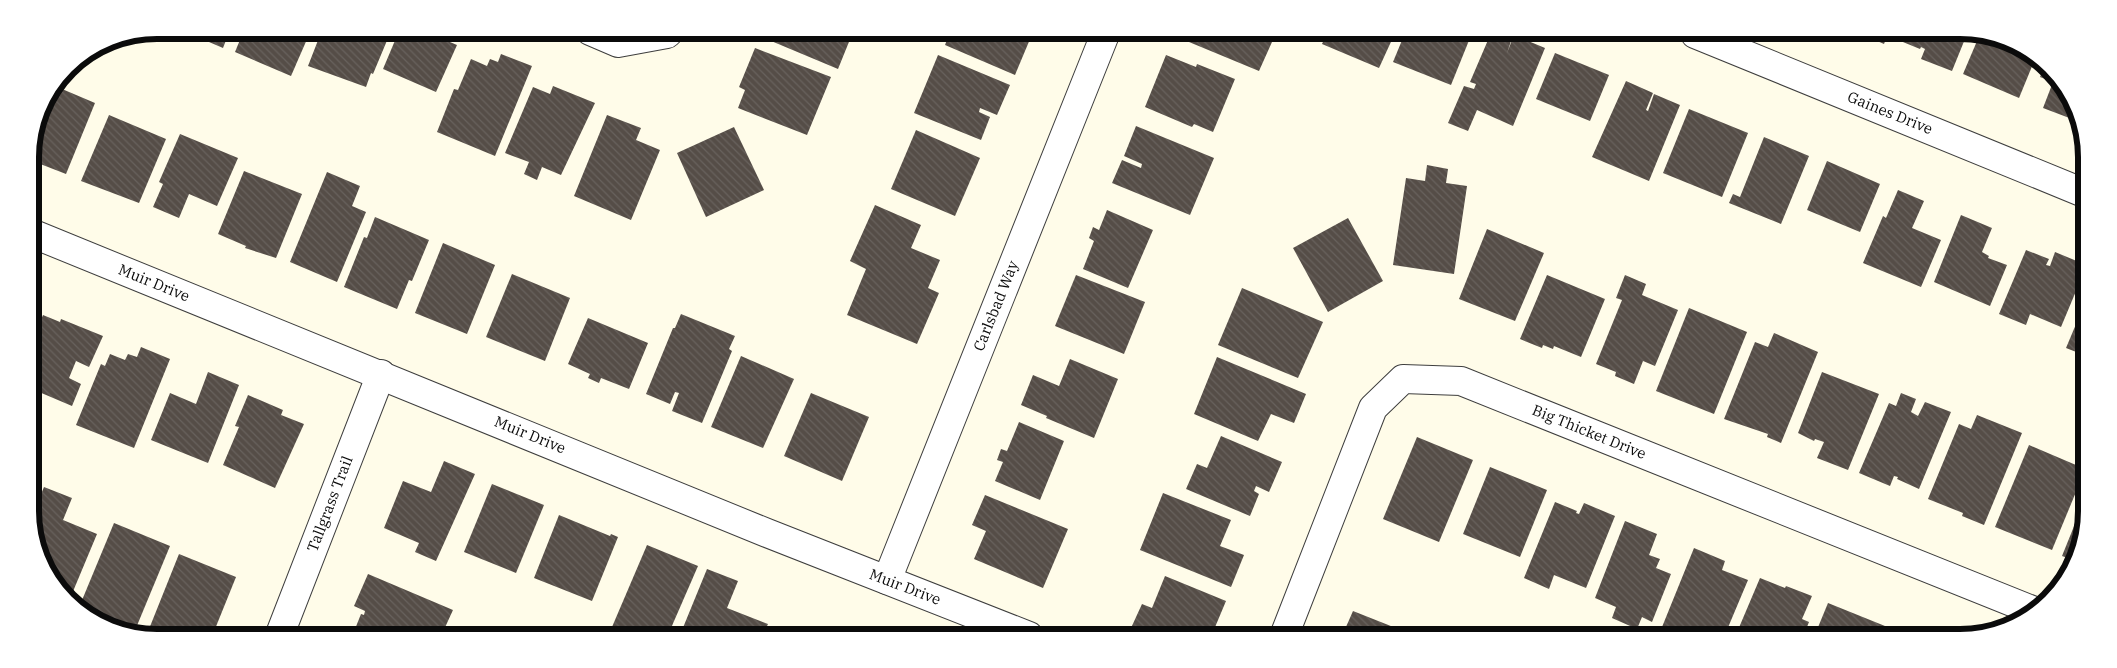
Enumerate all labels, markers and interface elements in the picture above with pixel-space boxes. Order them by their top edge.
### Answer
street label: Gaines Drive [1845,87,1936,138]
street label: Carlsbad Way [969,258,1022,354]
street label: Muir Drive [116,260,193,305]
street label: Big Thicket Drive [1529,400,1649,463]
street label: Muir Drive [492,412,569,457]
street label: Tallgrass Trail [303,453,357,554]
street label: Muir Drive [867,564,944,609]

